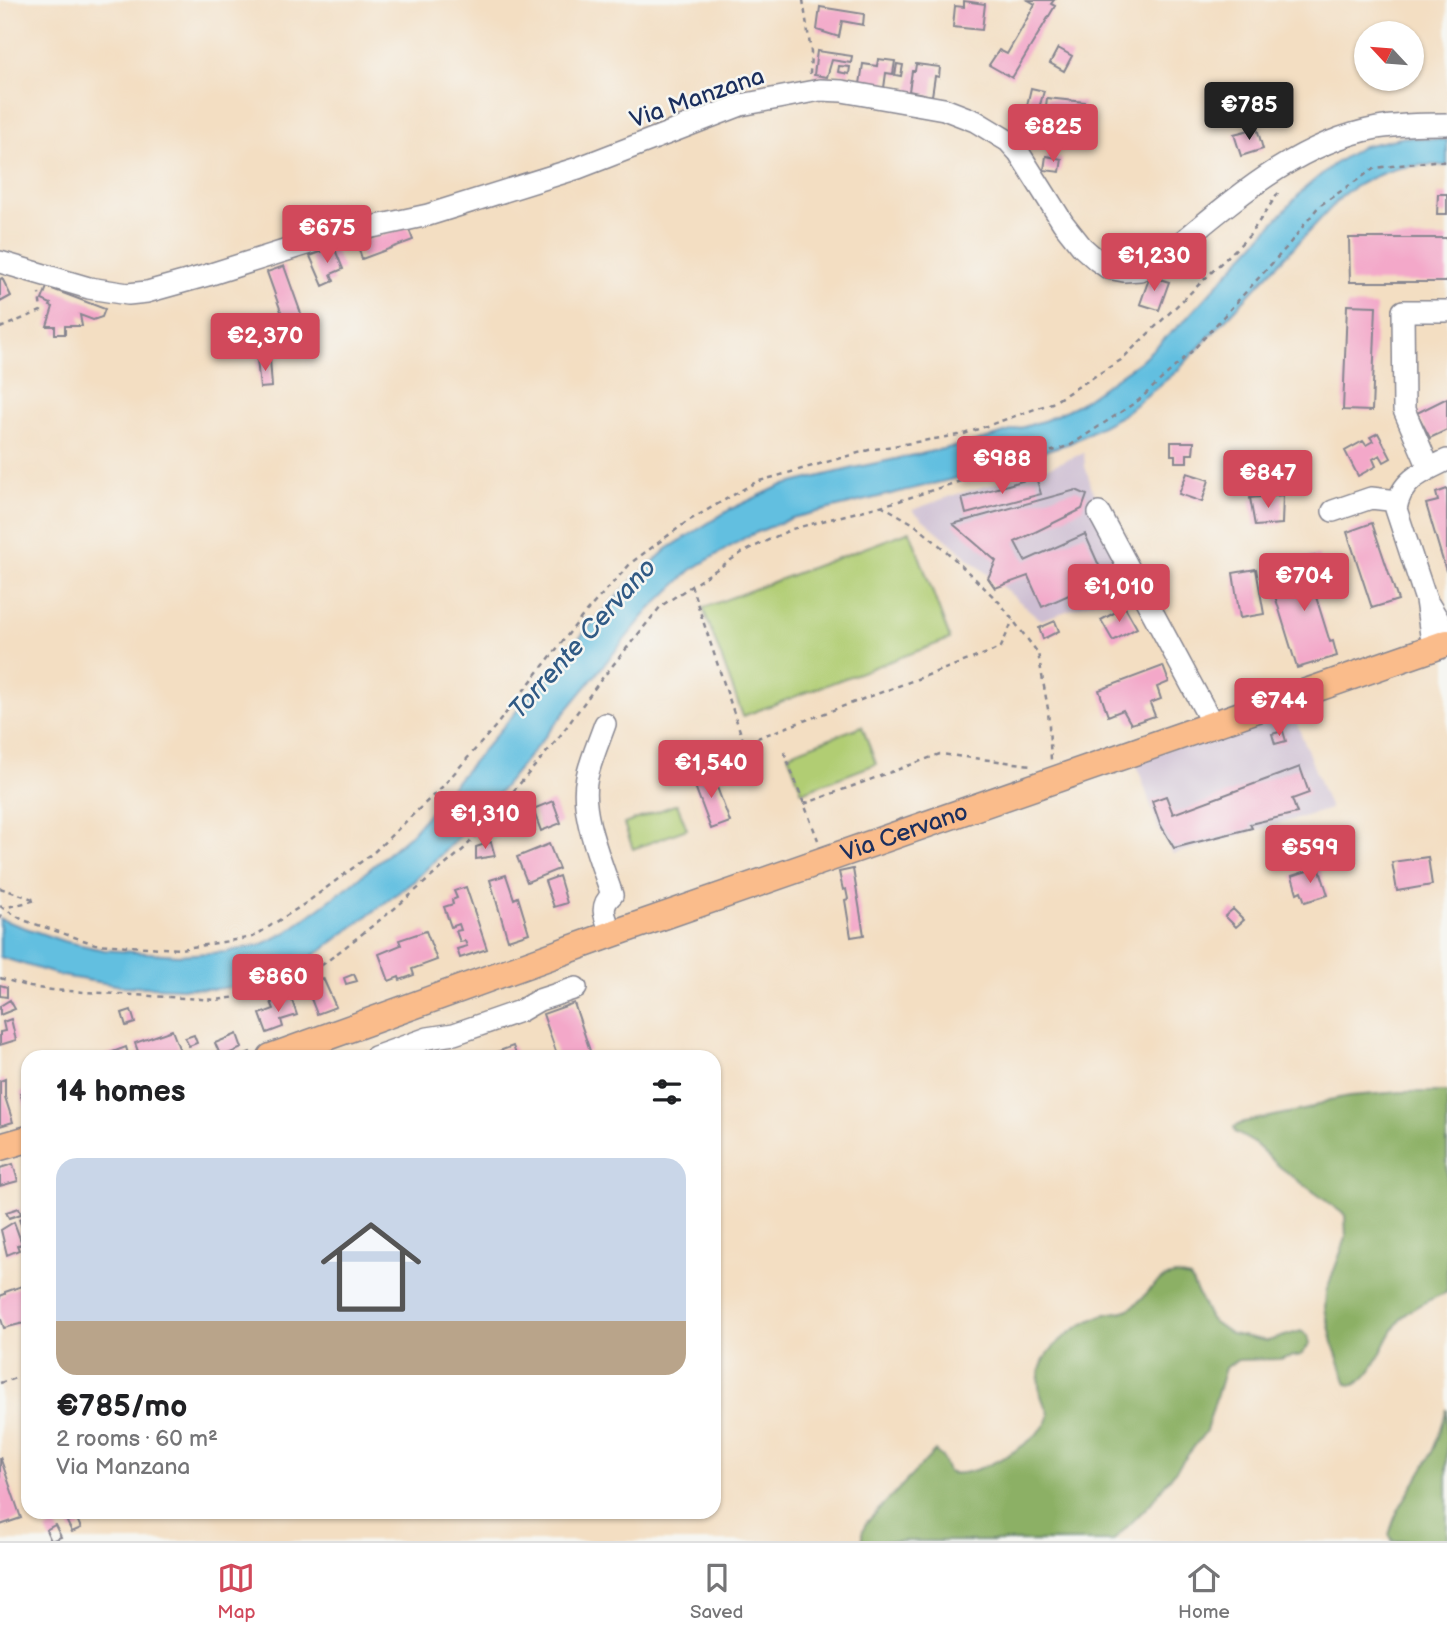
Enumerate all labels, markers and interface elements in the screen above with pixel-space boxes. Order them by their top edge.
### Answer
north arrow [1354,21,1424,91]
map controls [1354,21,1424,91]
street label: Via Manzana [626,61,768,135]
pin: €785 [1208,82,1290,142]
text: €785 [1220,91,1278,119]
pin: €825 [1012,104,1094,164]
text: €825 [1024,113,1082,141]
pin: €675 [286,205,368,265]
text: €675 [298,214,356,242]
pin: €1,230 [1097,233,1211,293]
text: €1,230 [1117,242,1191,270]
pin: €2,370 [208,314,322,373]
text: €2,370 [227,322,303,350]
pin: €988 [961,436,1043,496]
text: €988 [973,445,1031,473]
pin: €847 [1227,450,1309,510]
text: €847 [1239,459,1297,487]
water label: Torrente Cervano [503,552,663,726]
pin: €704 [1263,554,1345,613]
text: €704 [1275,562,1333,590]
pin: €1,010 [1062,564,1176,624]
text: €1,010 [1084,573,1154,601]
pin: €744 [1238,678,1320,738]
text: €744 [1250,687,1308,715]
pin: €1,540 [654,740,768,800]
text: €1,540 [674,749,748,777]
pin: €1,310 [428,792,542,851]
street label: Via Cervano [837,797,972,868]
text: €1,310 [450,800,520,828]
pin: €599 [1269,826,1351,885]
text: €599 [1281,834,1339,862]
pin: €860 [237,954,319,1014]
text: €860 [248,963,308,991]
icon: filters [648,1073,686,1111]
text: 14 homes [56,1074,185,1110]
icon: home [308,1204,434,1330]
text: €785/mo [56,1389,187,1425]
text: 2 rooms · 60 m² [56,1425,218,1453]
text: Via Manzana [56,1453,190,1481]
tab: Map [217,1559,255,1624]
tab: Saved [690,1559,743,1624]
tab: Home [1178,1559,1230,1624]

